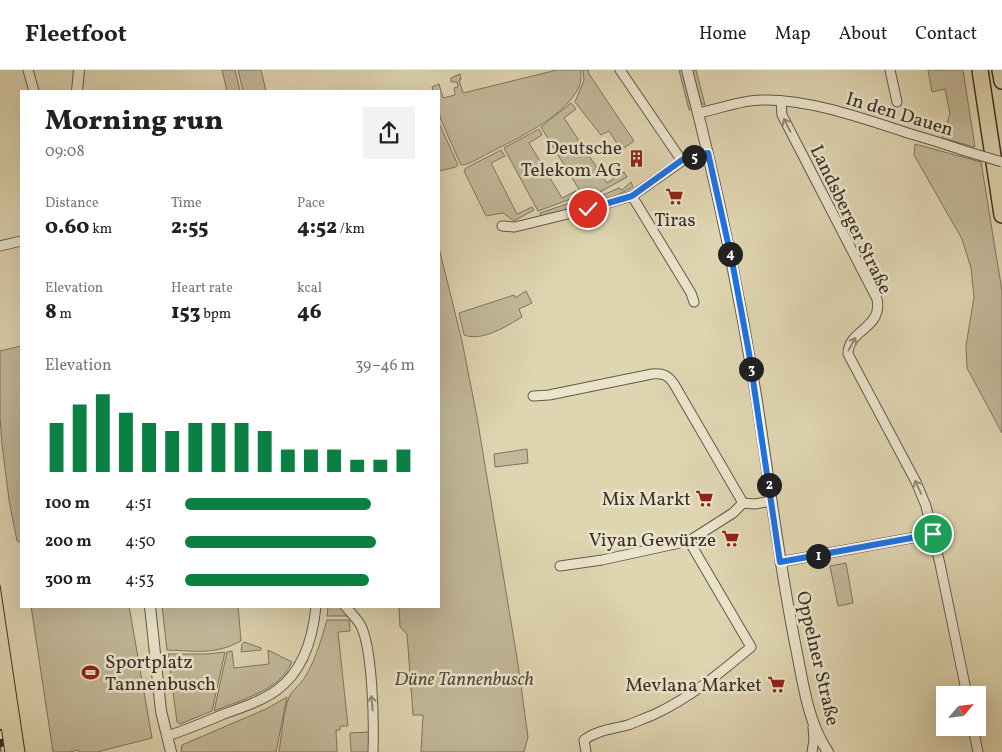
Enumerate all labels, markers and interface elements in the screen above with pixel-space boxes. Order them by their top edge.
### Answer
text: Fleetfoot [25,18,127,52]
text: Home [699,22,747,47]
text: Map [775,22,811,47]
text: About [839,22,887,47]
text: Contact [915,22,977,47]
street label: In den Dauen [842,86,956,144]
text: Morning run [45,102,223,141]
button: share [363,107,415,159]
one-way arrow [782,118,792,133]
place label: Deutsche Telekom AG [521,136,622,184]
text: 09:08 [45,141,85,163]
street label: Landsberger Straße [803,141,898,299]
pin: 5 [682,144,706,170]
building icon: Deutsche Telekom AG [626,148,646,168]
text: 5 [691,148,698,167]
supermarket icon: Tiras [665,186,685,206]
pin [567,188,609,230]
text: Distance [45,194,99,213]
text: Time [171,194,202,213]
text: Pace [297,194,325,213]
icon: check [574,195,602,223]
place label: Tiras [654,208,696,234]
text: 0.60 [45,213,89,242]
text: 2:55 [171,213,208,242]
text: 4:52 [297,213,337,242]
text: km [89,220,112,239]
text: /km [337,220,365,239]
pin: 4 [718,242,742,266]
text: 4 [726,245,735,264]
text: Elevation [45,279,103,298]
text: Heart rate [171,279,233,298]
text: kcal [297,279,322,298]
text: 8 [45,298,57,327]
text: 153 [171,298,200,327]
text: 46 [297,298,322,327]
text: m [57,305,72,324]
text: bpm [200,305,231,324]
one-way arrow [848,337,858,351]
text: Elevation [45,355,112,377]
text: 39–46 m [355,355,415,377]
pin: 3 [738,356,764,382]
text: 3 [748,360,755,379]
pin: 2 [756,472,782,498]
text: 2 [766,476,773,495]
one-way arrow [913,480,923,495]
place label: Mix Markt [602,487,691,513]
supermarket icon: Mix Markt [695,488,715,508]
text: 100 m [45,493,90,515]
text: 4:51 [125,493,152,515]
pin [912,513,954,555]
icon: arrive [919,520,947,548]
place label: Viyan Gewürze [589,528,716,554]
supermarket icon: Viyan Gewürze [720,529,740,549]
text: 200 m [45,531,92,553]
text: 4:50 [125,531,155,553]
pin: 1 [806,544,830,568]
text: 1 [816,547,821,566]
text: 300 m [45,569,91,591]
text: 4:53 [125,569,154,591]
street label: Oppelner Straße [789,589,845,728]
place label: Sportplatz Tannenbusch [105,650,216,698]
sports icon: Sportplatz Tannenbusch [81,662,101,682]
park label: Düne Tannenbusch [394,667,534,693]
place label: Mevlana Market [625,673,762,699]
supermarket icon: Mevlana Market [766,674,786,694]
north arrow [936,686,986,736]
map controls [936,686,986,736]
one-way arrow [367,696,377,712]

